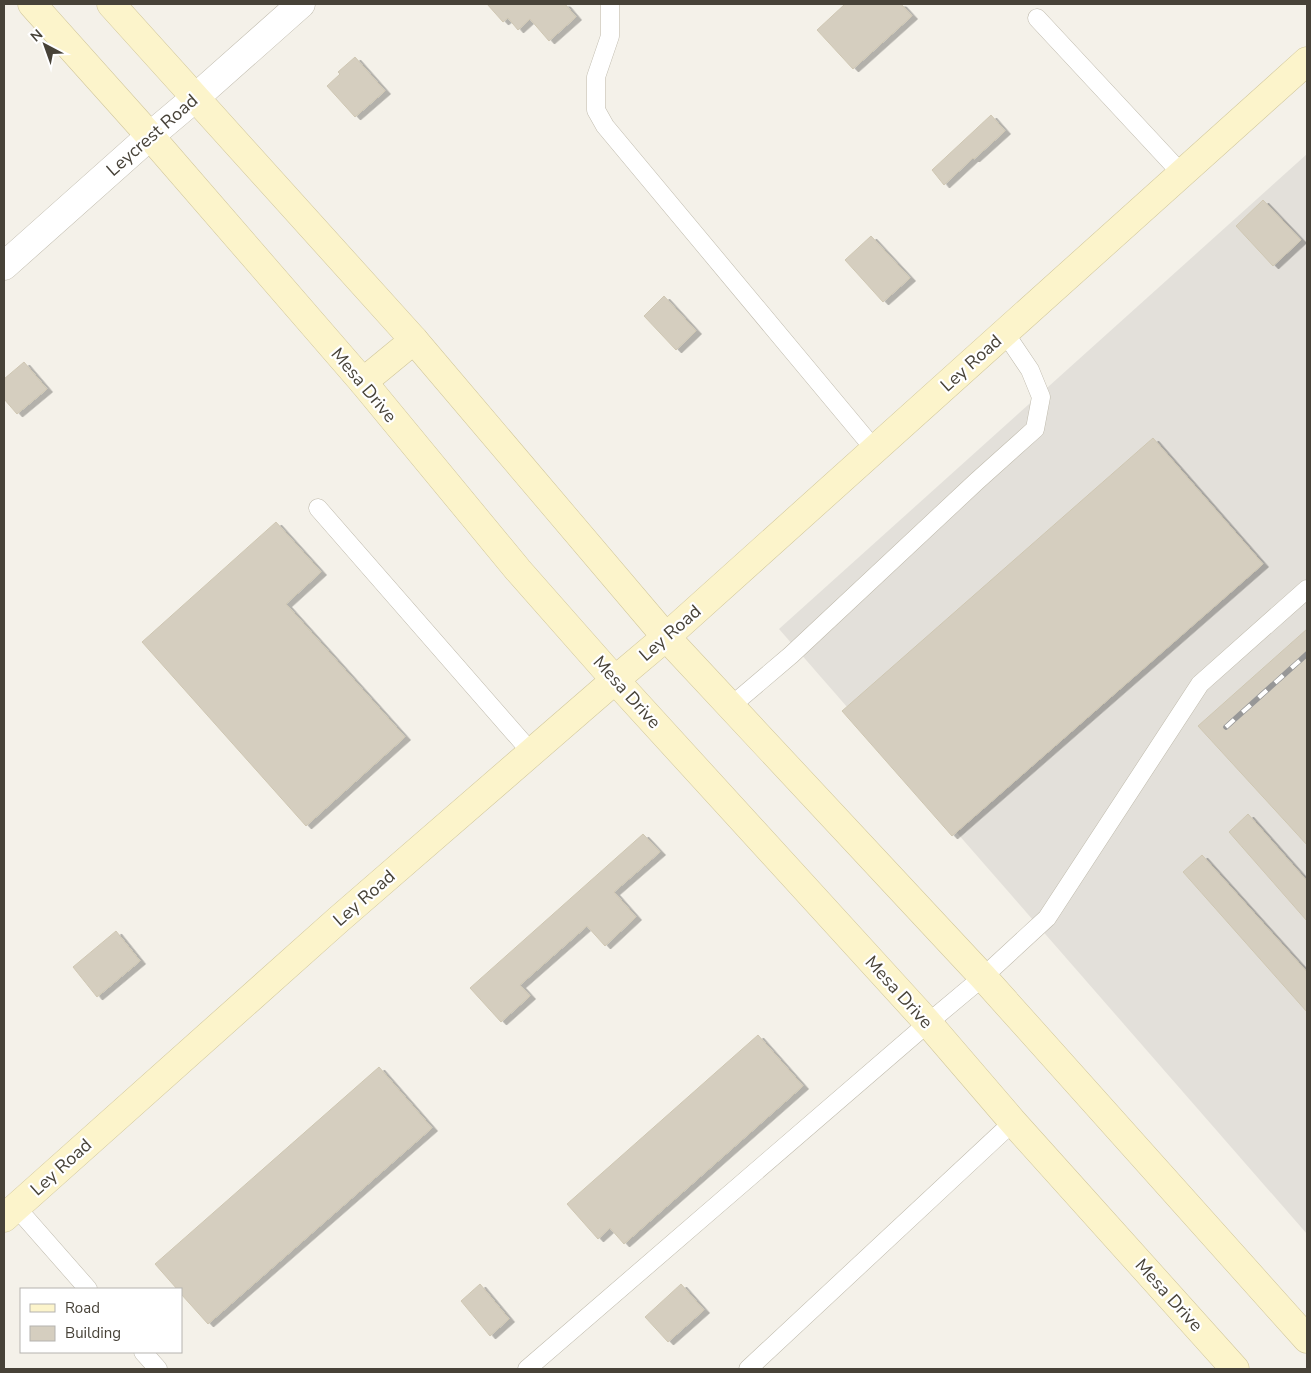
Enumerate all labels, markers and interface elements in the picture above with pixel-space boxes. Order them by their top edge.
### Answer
north arrow [20,20,70,70]
text: N [27,25,47,46]
street label: Leycrest Road [101,89,203,181]
street label: Ley Road [935,329,1007,397]
street label: Mesa Drive [326,343,402,427]
street label: Ley Road [634,599,706,667]
street label: Mesa Drive [588,650,666,734]
street label: Ley Road [328,864,400,932]
street label: Mesa Drive [860,950,938,1034]
street label: Ley Road [25,1133,97,1201]
street label: Mesa Drive [1130,1253,1208,1337]
legend [20,1288,182,1353]
text: Road [65,1298,100,1318]
text: Building [65,1323,121,1343]

